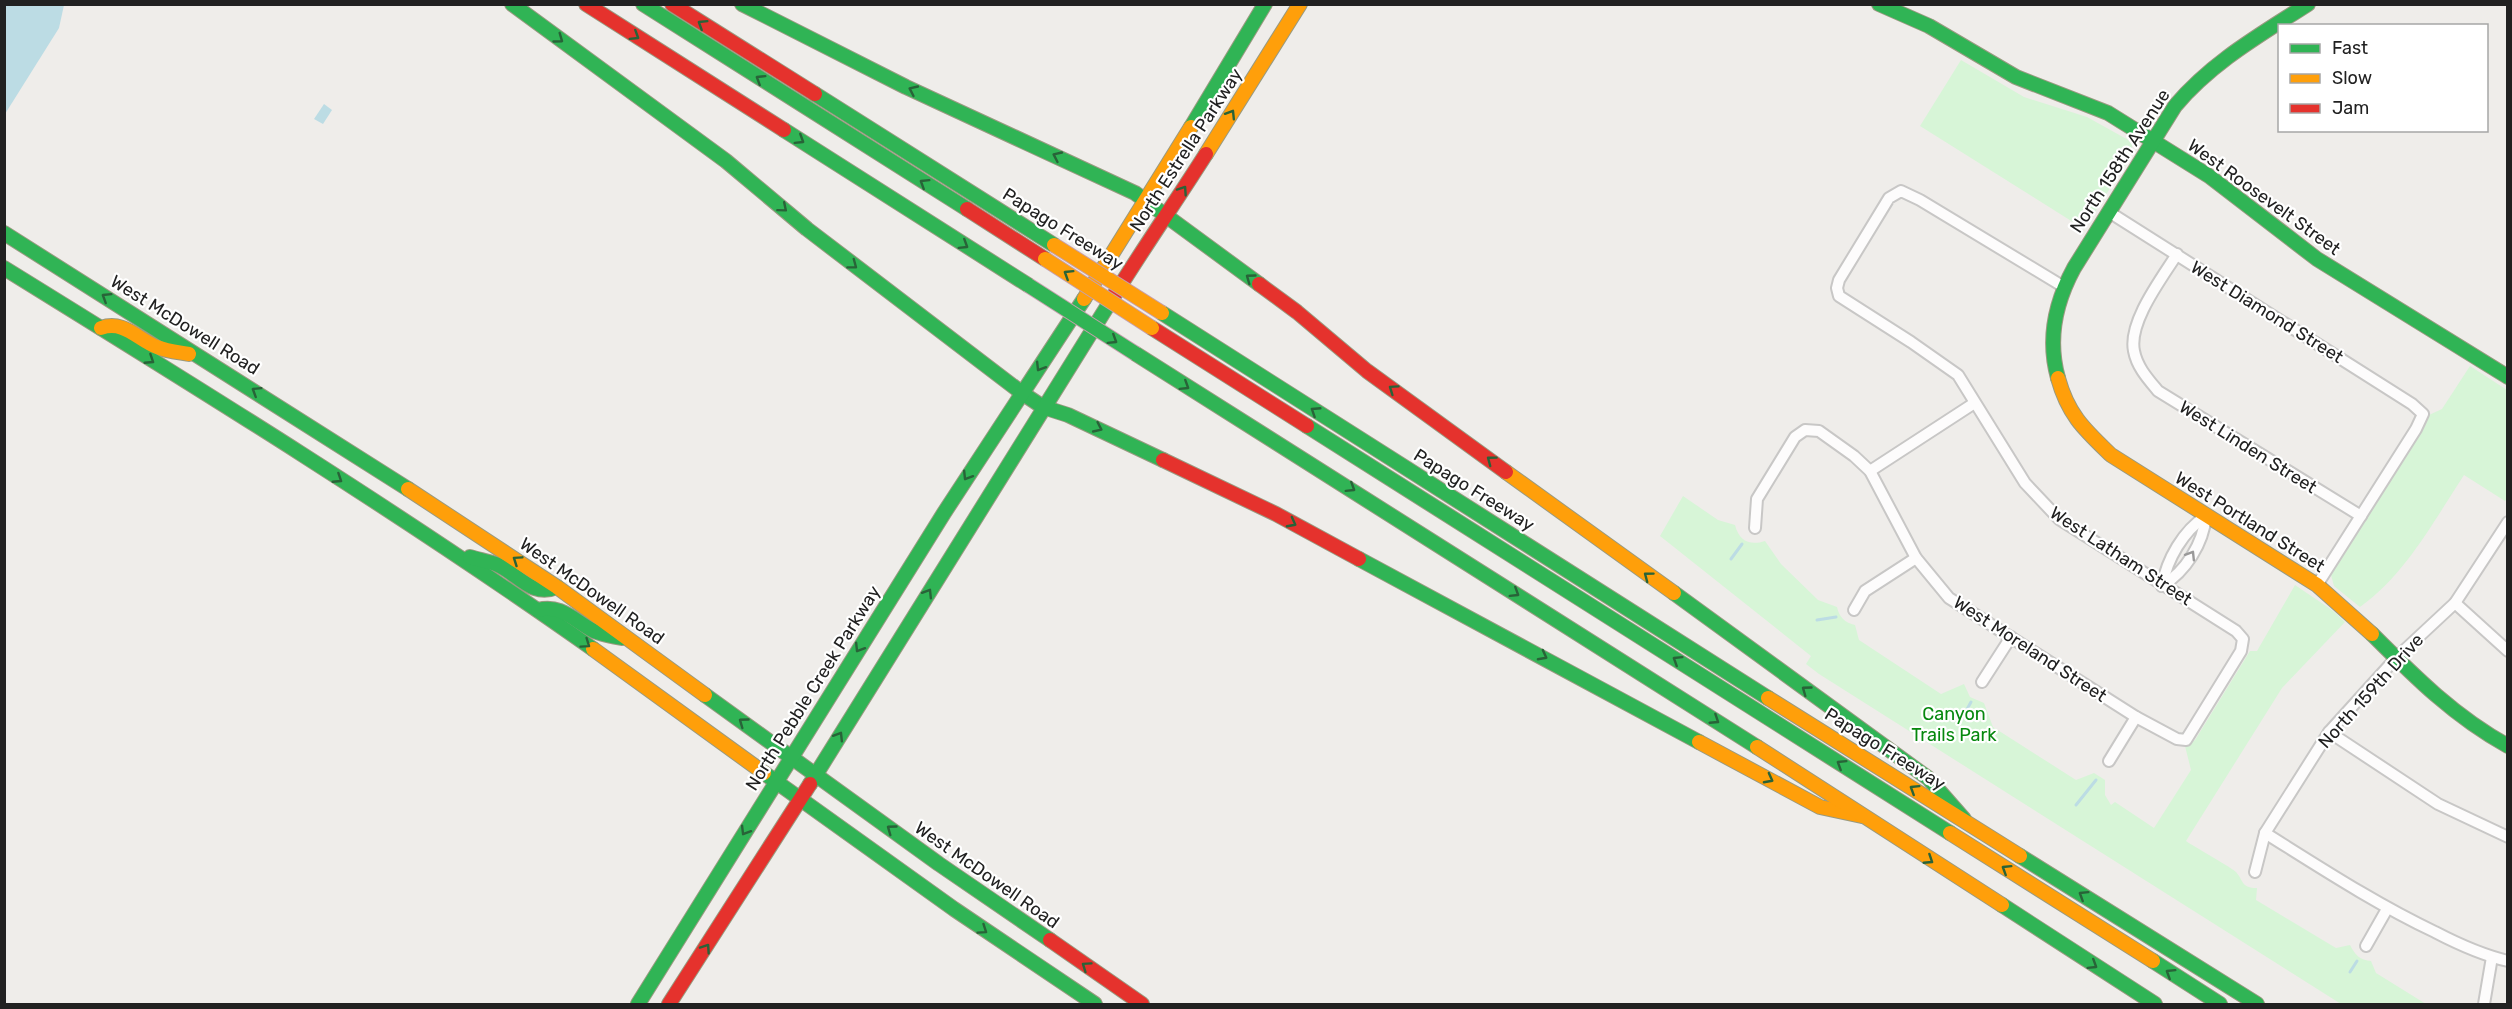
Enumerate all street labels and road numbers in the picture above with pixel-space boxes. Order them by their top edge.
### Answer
street label: North Estrella Parkway [1125,64,1247,236]
street label: North 158th Avenue [2065,85,2175,237]
street label: West Roosevelt Street [2183,134,2345,260]
street label: Papago Freeway [999,183,1127,275]
street label: West Diamond Street [2187,256,2347,368]
street label: West McDowell Road [106,270,264,380]
street label: West Linden Street [2175,396,2321,498]
street label: Papago Freeway [1410,444,1538,536]
street label: West Portland Street [2171,467,2329,577]
street label: West Latham Street [2046,502,2196,610]
street label: West McDowell Road [515,533,669,649]
street label: North Pebble Creek Parkway [741,581,885,795]
street label: West Moreland Street [1949,591,2111,707]
street label: North 159th Drive [2314,629,2428,753]
street label: Papago Freeway [1821,703,1949,795]
street label: West McDowell Road [910,817,1064,933]

